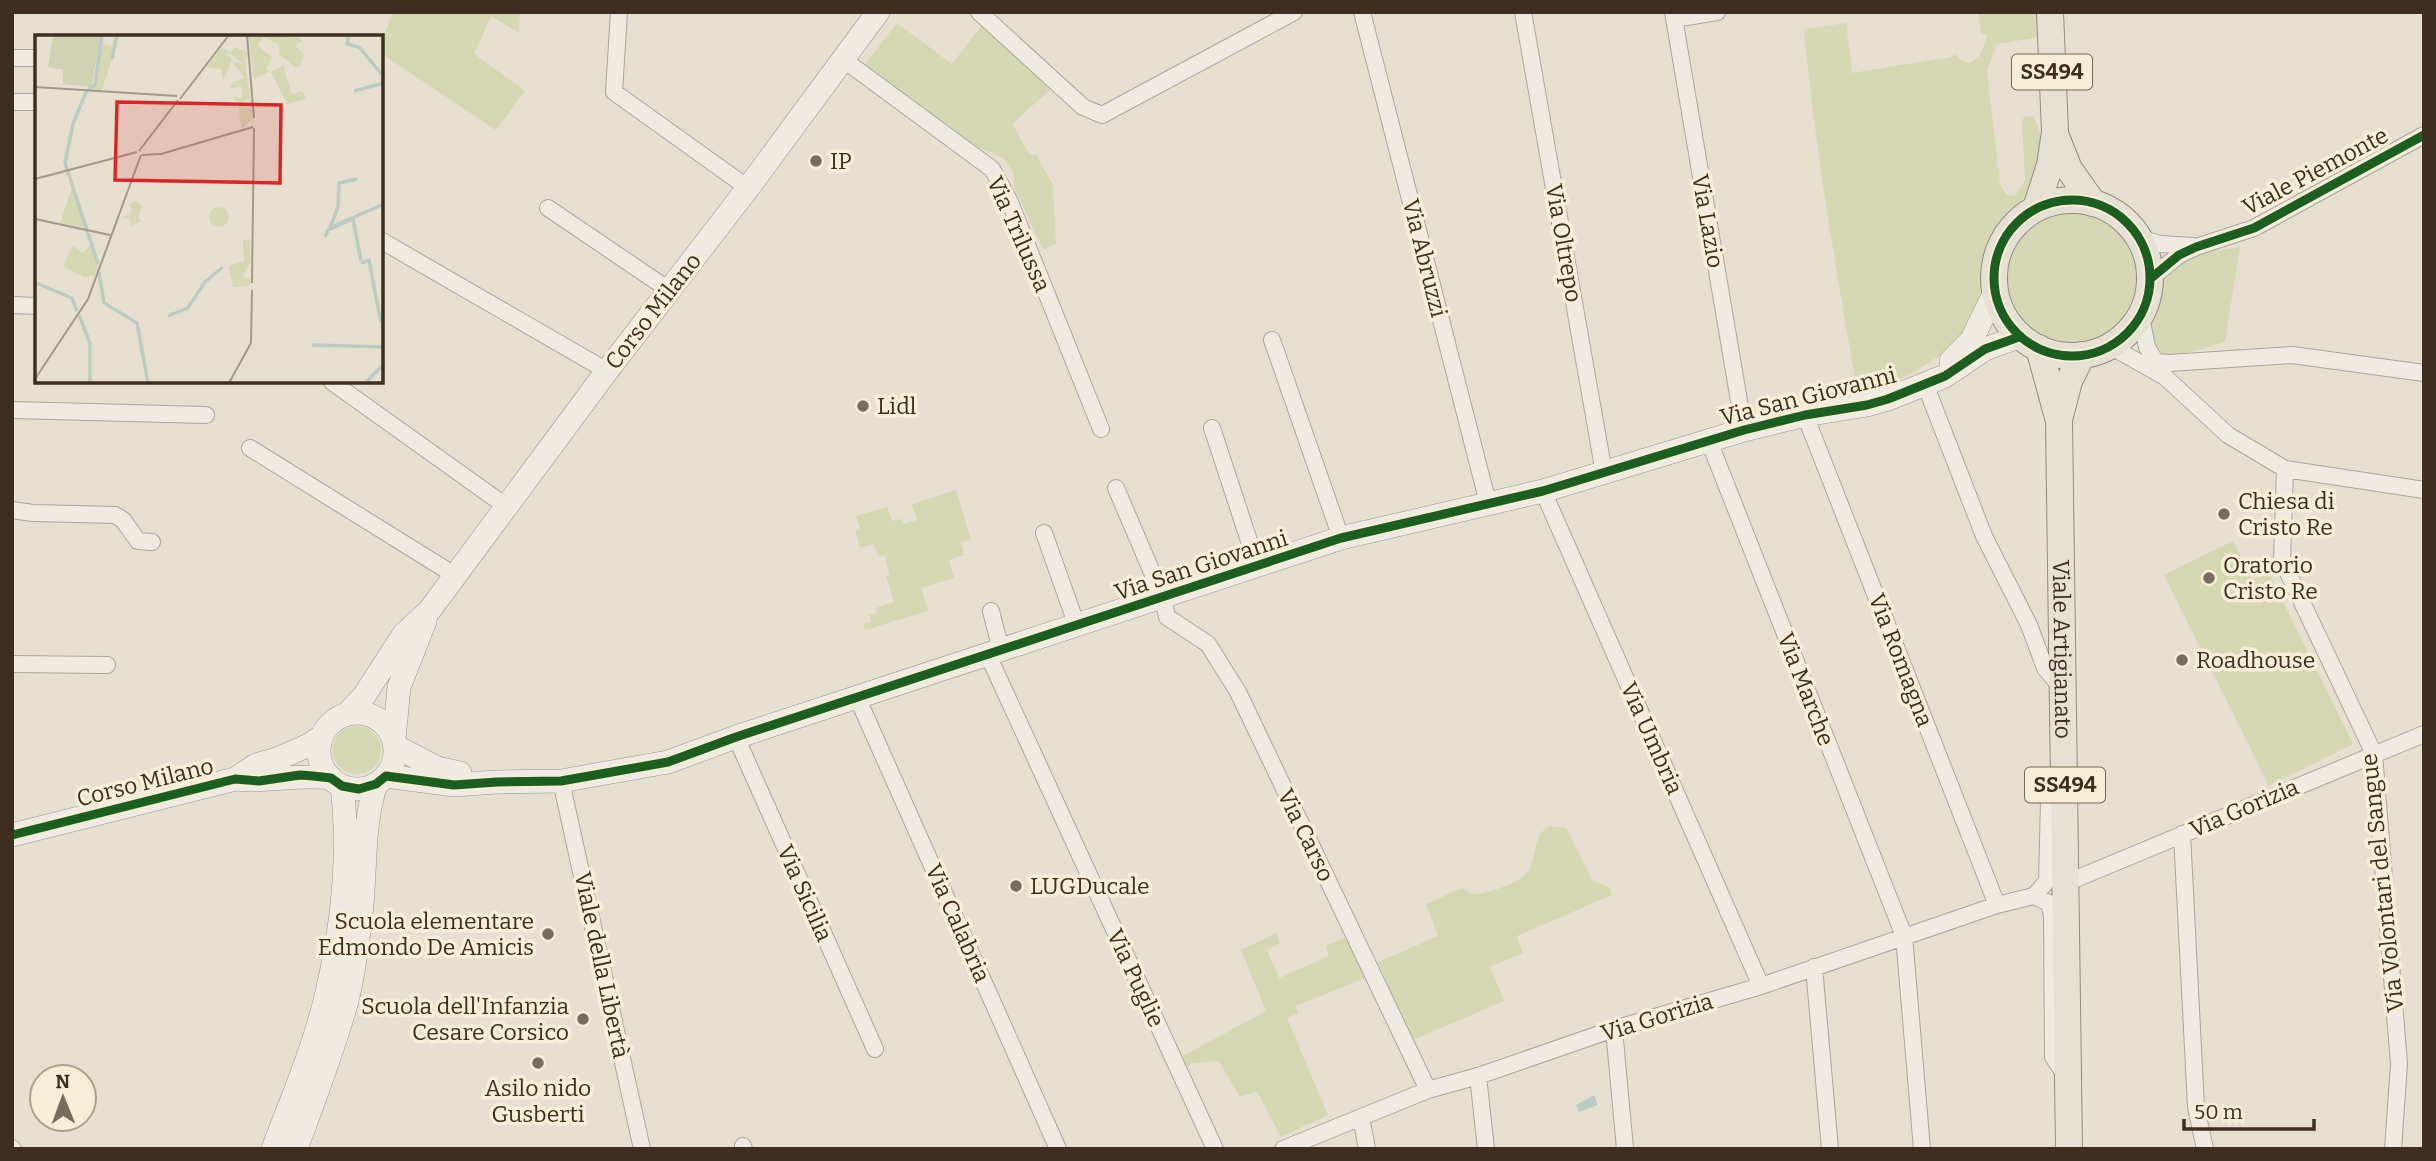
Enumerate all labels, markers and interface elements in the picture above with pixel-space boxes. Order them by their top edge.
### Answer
inset map [35,35,383,383]
road number: SS494 [2012,55,2092,90]
street label: Viale Piemonte [2237,121,2393,221]
place label: IP [830,147,852,175]
marker: IP [808,153,824,169]
street label: Via Trilussa [981,172,1057,297]
street label: Via Lazio [1686,172,1730,270]
street label: Via Oltrepo [1540,182,1588,304]
street label: Via Abruzzi [1397,196,1453,320]
street label: Corso Milano [599,247,707,375]
street label: Via San Giovanni [1717,361,1899,431]
place label: Lidl [877,392,917,420]
marker: Lidl [855,398,871,414]
place label: Chiesa di Cristo Re [2238,487,2335,541]
marker: Chiesa di Cristo Re [2216,506,2232,522]
street label: Via San Giovanni [1111,524,1291,606]
place label: Oratorio Cristo Re [2223,551,2318,605]
street label: Viale Artigianato [2047,559,2077,739]
marker: Oratorio Cristo Re [2201,570,2217,586]
street label: Via Romagna [1863,589,1939,731]
street label: Via Marche [1772,628,1840,750]
place label: Roadhouse [2196,646,2315,674]
marker: Roadhouse [2174,652,2190,668]
street label: Via Umbria [1615,677,1689,799]
street label: Corso Milano [74,751,216,813]
street label: Via Volontari del Sangue [2354,752,2410,1014]
road number: SS494 [2025,768,2105,802]
street label: Via Gorizia [2185,772,2303,843]
street label: Via Carso [1272,784,1340,886]
street label: Via Sicilia [771,840,839,946]
street label: Via Calabria [919,859,997,987]
street label: Viale della Libertà [569,869,636,1061]
place label: LUGDucale [1030,872,1150,900]
marker: LUGDucale [1008,878,1024,894]
place label: Scuola elementare Edmondo De Amicis [318,907,534,961]
street label: Via Puglie [1101,925,1171,1031]
marker: Scuola elementare Edmondo De Amicis [540,926,556,942]
street label: Via Gorizia [1598,987,1717,1047]
place label: Scuola dell'Infanzia Cesare Corsico [361,992,569,1046]
marker: Scuola dell'Infanzia Cesare Corsico [575,1011,591,1027]
marker: Asilo nido Gusberti [530,1055,546,1071]
north arrow [28,1063,98,1133]
text: N [55,1070,71,1093]
place label: Asilo nido Gusberti [485,1074,591,1128]
scale bar [2184,1088,2314,1132]
text: 50 m [2194,1099,2243,1125]

